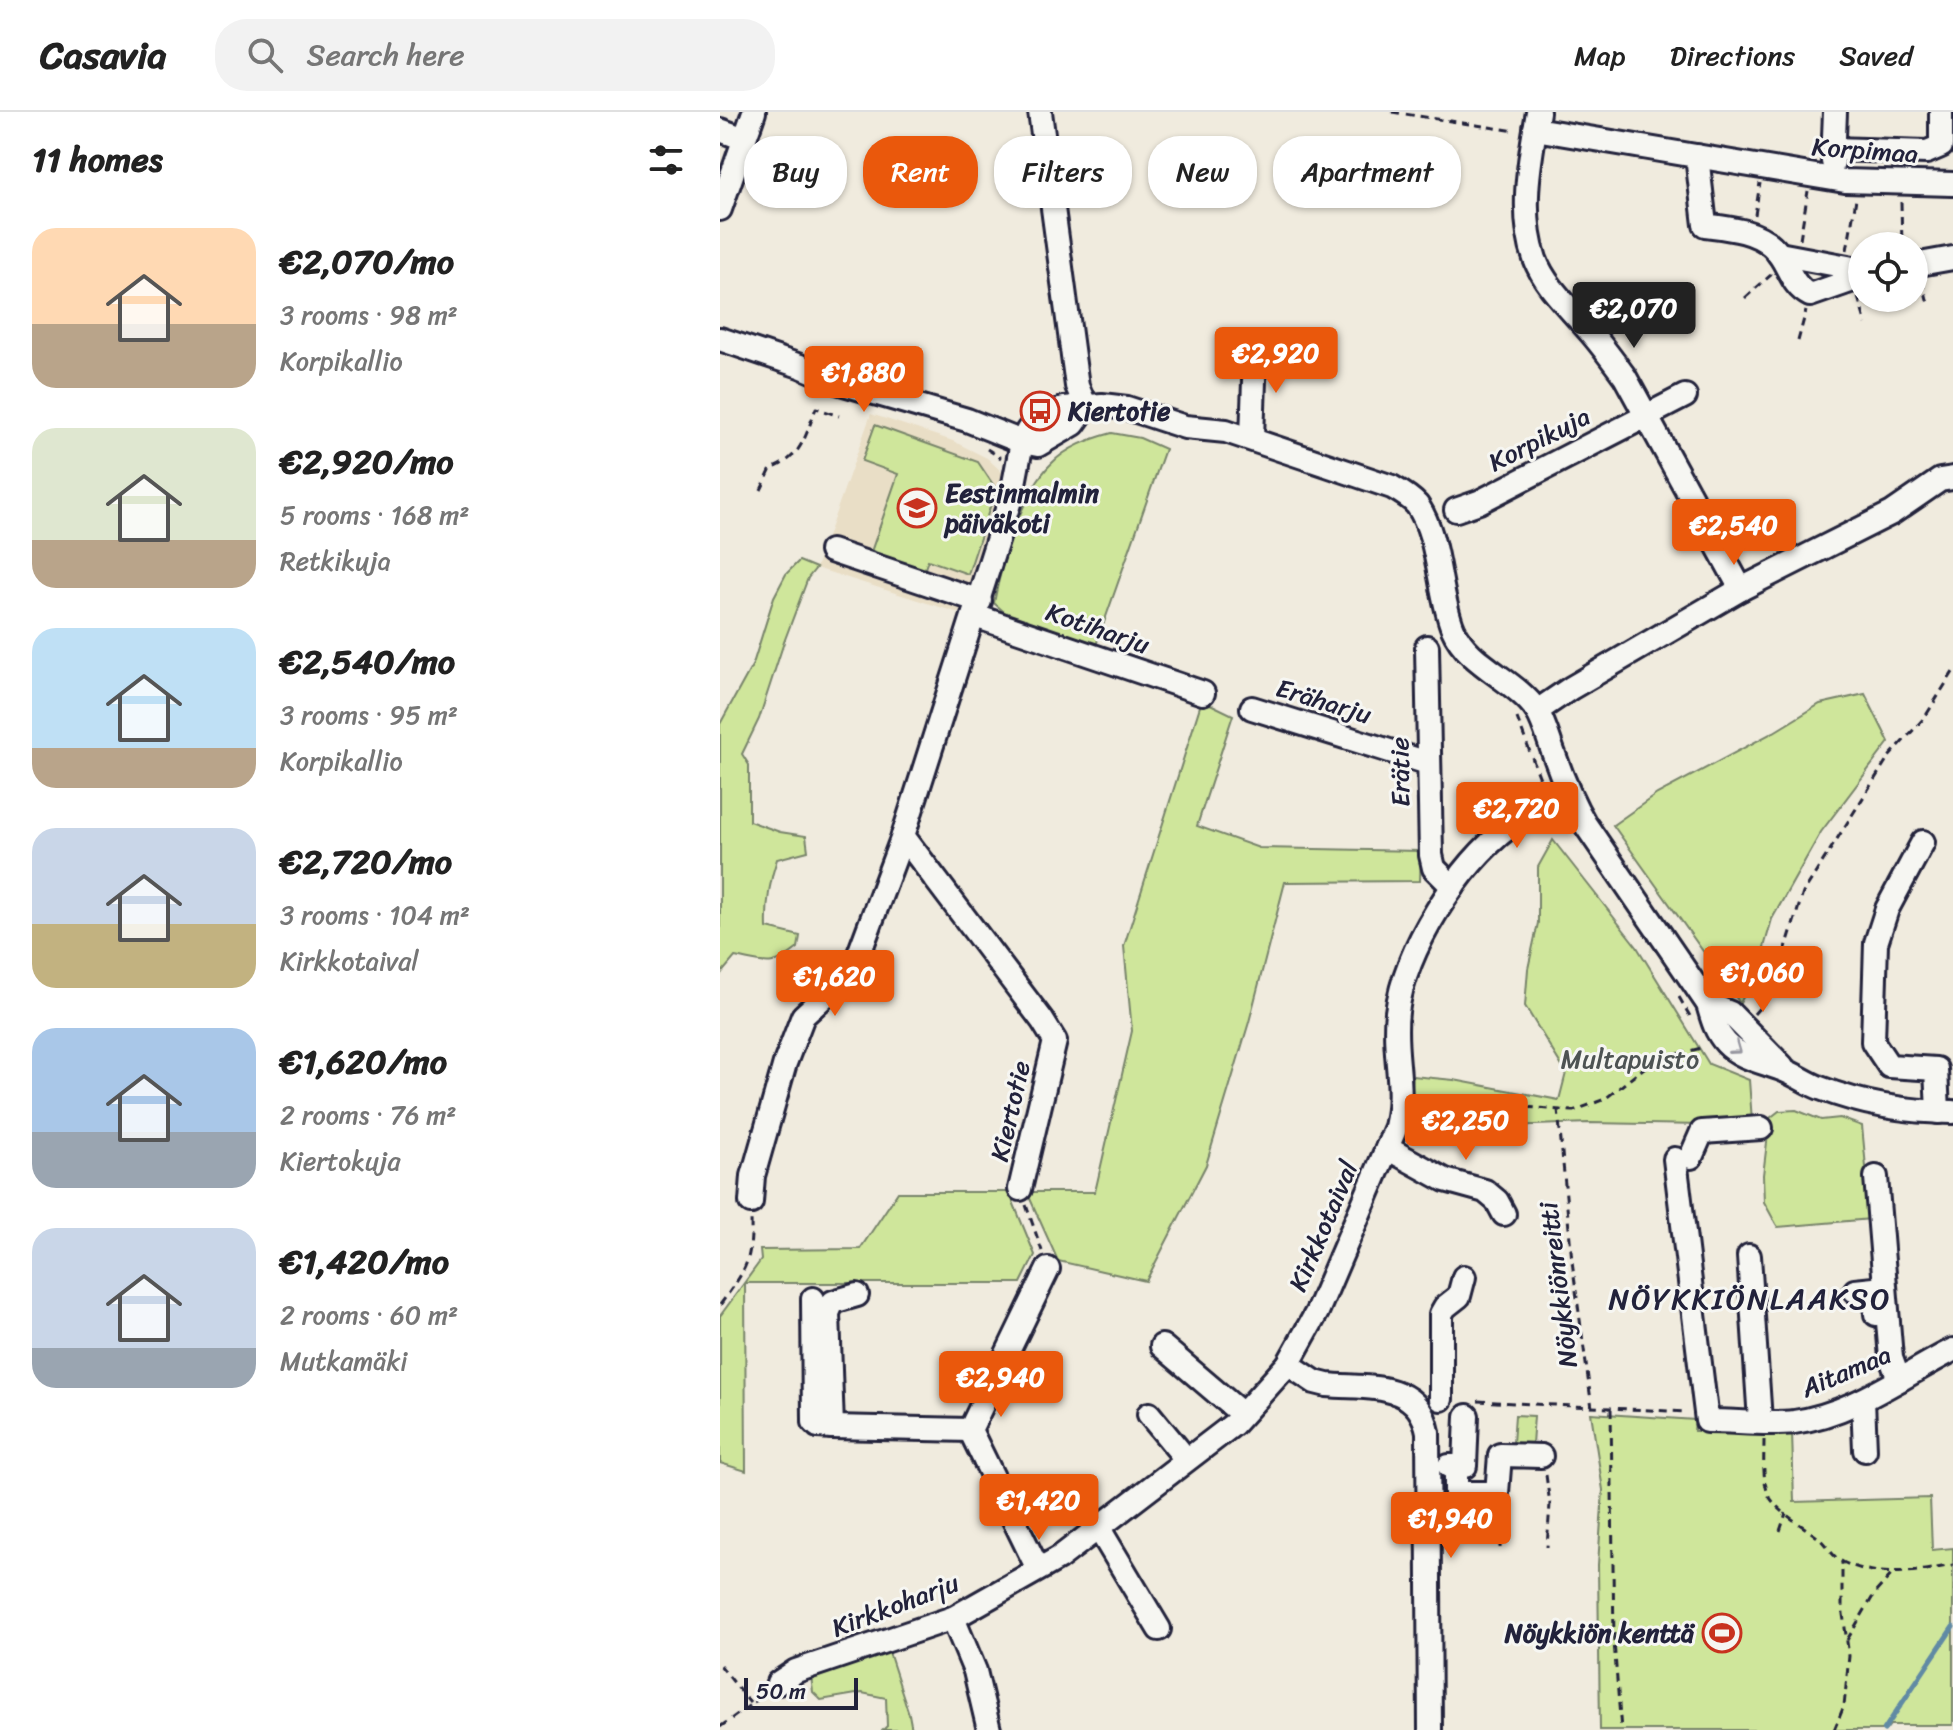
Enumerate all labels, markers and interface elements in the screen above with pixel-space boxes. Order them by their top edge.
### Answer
search box [215,19,775,91]
text: Casavia [40,22,167,89]
text: Search here [307,28,465,82]
text: Map [1574,31,1626,80]
text: Directions [1670,31,1795,80]
text: Saved [1839,31,1913,80]
icon: search [243,33,287,77]
street label: Korpimaa [1810,123,1920,177]
text: 11 homes [32,130,163,190]
chip: Buy [744,136,847,208]
chip: Rent [863,136,978,208]
chip: Filters [994,136,1132,208]
chip: New [1148,136,1257,208]
chip: Apartment [1273,136,1461,208]
icon: filters [644,138,688,182]
text: €2,070/mo [280,232,454,292]
map controls [1848,232,1928,312]
button: locate [1848,232,1928,312]
icon: home [96,260,192,356]
pin: €2,070 [1569,282,1699,350]
text: €2,070 [1591,285,1677,331]
text: 3 rooms · 98 m² [280,292,458,338]
pin: €2,920 [1211,327,1341,395]
text: €2,920 [1233,330,1319,376]
text: Korpikallio [280,338,403,384]
pin: €1,880 [799,346,929,414]
text: €1,880 [822,349,906,395]
place label: Kiertotie [1067,388,1171,434]
bus stop icon: Kiertotie [1019,390,1061,432]
street label: Korpikuja [1480,394,1598,484]
text: €2,920/mo [280,432,454,492]
icon: home [96,460,192,556]
place label: Eestinmalmin päiväkoti [943,470,1099,546]
school or university icon: Eestinmalmin päiväkoti [896,487,938,529]
text: 5 rooms · 168 m² [280,492,469,538]
pin: €2,540 [1669,499,1799,567]
text: €2,540 [1690,502,1778,548]
text: Retkikuja [280,538,391,584]
street label: Kotiharju [1040,589,1156,667]
text: €2,540/mo [280,632,455,692]
icon: home [96,660,192,756]
street label: Eräharju [1270,665,1378,737]
text: 3 rooms · 95 m² [280,692,458,738]
street label: Erätie [1376,737,1424,807]
text: Korpikallio [280,738,403,784]
pin: €2,720 [1452,782,1582,850]
text: €2,720 [1474,785,1560,831]
text: €2,720/mo [280,832,452,892]
icon: home [96,860,192,956]
text: 3 rooms · 104 m² [280,892,470,938]
text: Kirkkotaival [280,938,419,984]
pin: €1,060 [1698,946,1828,1014]
text: €1,060 [1721,949,1805,995]
pin: €1,620 [770,950,900,1018]
text: €1,620 [794,953,876,999]
text: €1,620/mo [280,1032,447,1092]
park label: Multapuisto [1561,1036,1699,1082]
one-way arrow [1727,1039,1742,1054]
street label: Kiertotie [976,1056,1044,1166]
icon: home [96,1060,192,1156]
text: 2 rooms · 76 m² [280,1092,457,1138]
pin: €2,250 [1401,1094,1531,1162]
text: €2,250 [1423,1097,1509,1143]
text: Kiertokuja [280,1138,400,1184]
street label: Kirkkotaival [1275,1153,1371,1299]
street label: Nöykkiönreitti [1525,1199,1591,1370]
text: €1,420/mo [280,1232,449,1292]
icon: home [96,1260,192,1356]
district label: NÖYKKIÖNLAAKSO [1608,1272,1892,1326]
text: 2 rooms · 60 m² [280,1292,458,1338]
street label: Aitamaa [1792,1331,1899,1411]
text: Mutkamäki [280,1338,407,1384]
pin: €2,940 [936,1351,1066,1419]
text: €2,940 [957,1354,1045,1400]
pin: €1,420 [974,1474,1104,1542]
text: €1,420 [997,1477,1081,1523]
pin: €1,940 [1386,1492,1516,1560]
text: €1,940 [1409,1495,1493,1541]
street label: Kirkkoharju [825,1560,966,1650]
place label: Nöykkiön kenttä [1504,1610,1696,1656]
sports icon: Nöykkiön kenttä [1701,1612,1743,1654]
text: 50 m [756,1672,806,1711]
scale bar [744,1674,858,1710]

